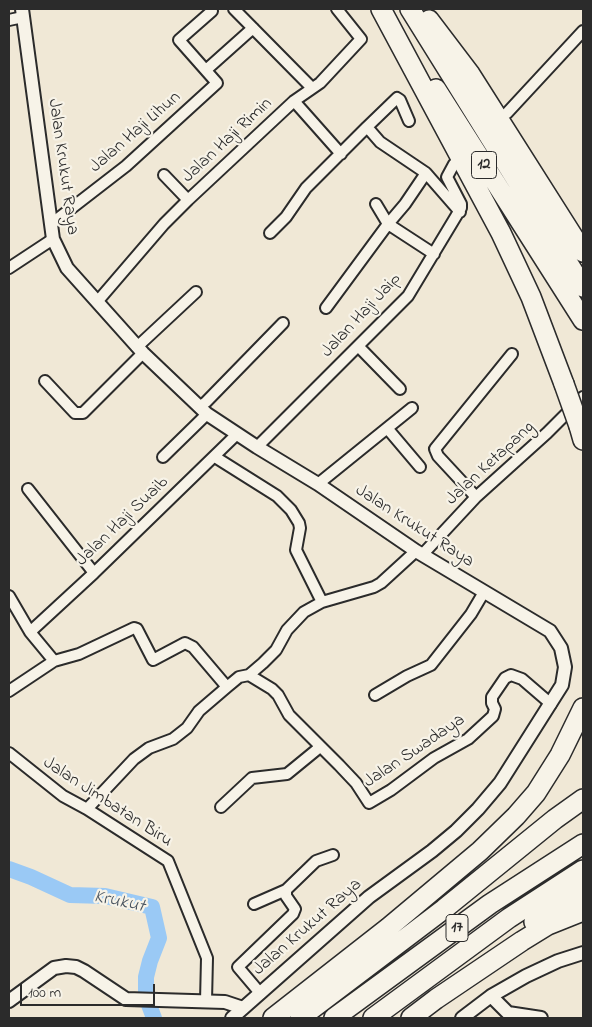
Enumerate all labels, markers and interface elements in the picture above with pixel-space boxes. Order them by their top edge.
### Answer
street label: Jalan Haji Lihun [86,88,186,178]
street label: Jalan Haji Rimin [178,94,278,188]
street label: Jalan Krukut Raya [42,98,82,236]
road number: 12 [472,152,496,178]
street label: Jalan Haji Jaip [317,269,407,363]
street label: Jalan Ketapang [442,417,540,511]
street label: Jalan Haji Suaib [72,472,174,572]
street label: Jalan Krukut Raya [351,481,477,573]
street label: Jalan Swadaya [360,710,470,794]
street label: Jalan Jimbatan Biru [38,753,176,853]
street label: Jalan Krukut Raya [249,875,367,981]
water label: Krukut [91,887,147,919]
road number: 17 [446,914,468,941]
scale bar [22,974,158,1006]
text: 100 m [28,982,61,1004]

